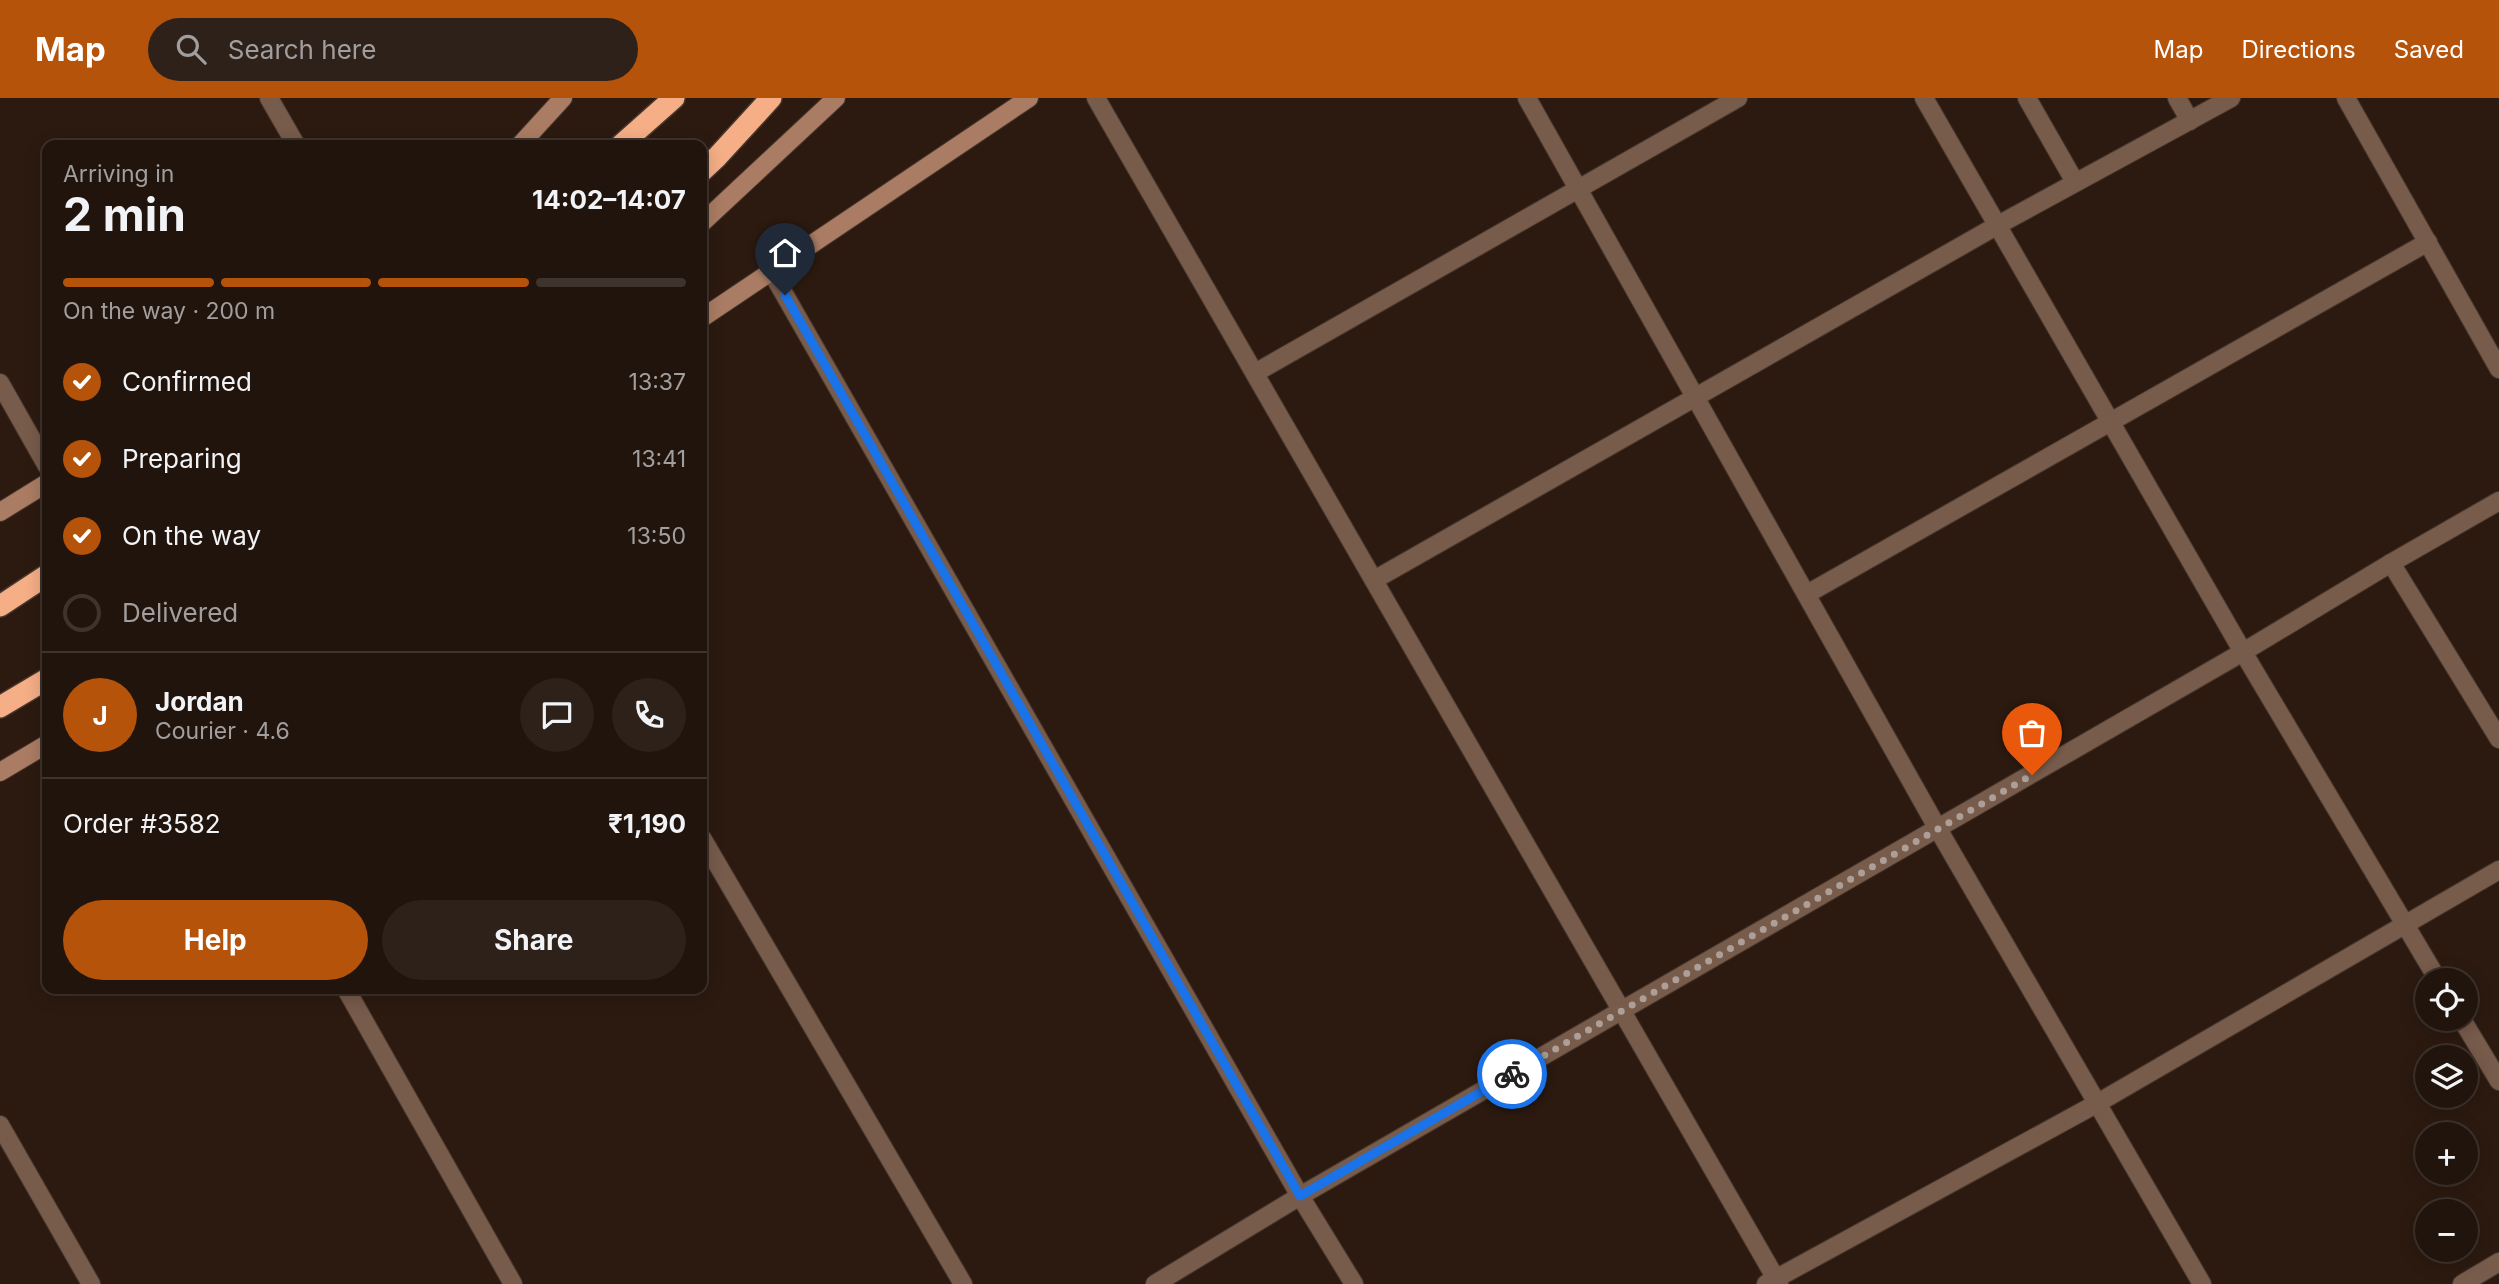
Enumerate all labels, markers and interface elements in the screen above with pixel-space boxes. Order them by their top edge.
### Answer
search box [148,18,638,81]
text: Map [35,29,106,69]
icon: search [172,30,210,68]
text: Search here [228,34,376,65]
text: Map [2154,35,2203,64]
text: Directions [2241,35,2356,64]
text: Saved [2394,35,2464,64]
text: Arriving in [63,160,174,188]
text: 14:02–14:07 [532,184,686,215]
text: 2 min [63,186,186,242]
pin [755,223,815,295]
icon: home [766,234,804,272]
text: On the way · 200 m [63,297,275,325]
icon: check [63,363,101,401]
text: Confirmed [122,366,252,397]
text: 13:37 [629,368,686,396]
icon: check [63,440,101,478]
text: Preparing [122,443,242,474]
text: 13:41 [632,445,686,473]
icon: check [63,517,101,555]
text: On the way [122,520,261,551]
text: 13:50 [627,522,686,550]
text: Delivered [122,597,238,628]
button: chat [520,678,594,752]
button: phone [612,678,686,752]
text: Jordan [155,686,244,717]
text: J [92,700,108,731]
pin [2002,703,2062,775]
icon: bag [2013,714,2051,752]
text: Courier · 4.6 [155,717,290,745]
text: Order #3582 [63,808,221,839]
text: ₹1,190 [608,808,686,839]
button: Help [63,900,368,980]
button: Share [382,900,686,980]
map controls [2415,968,2478,1262]
button: locate [2415,968,2478,1031]
courier [1477,1039,1547,1109]
button: layers [2415,1045,2478,1108]
icon: bike [1493,1055,1531,1093]
button: + [2415,1122,2478,1185]
button: − [2415,1199,2478,1262]

